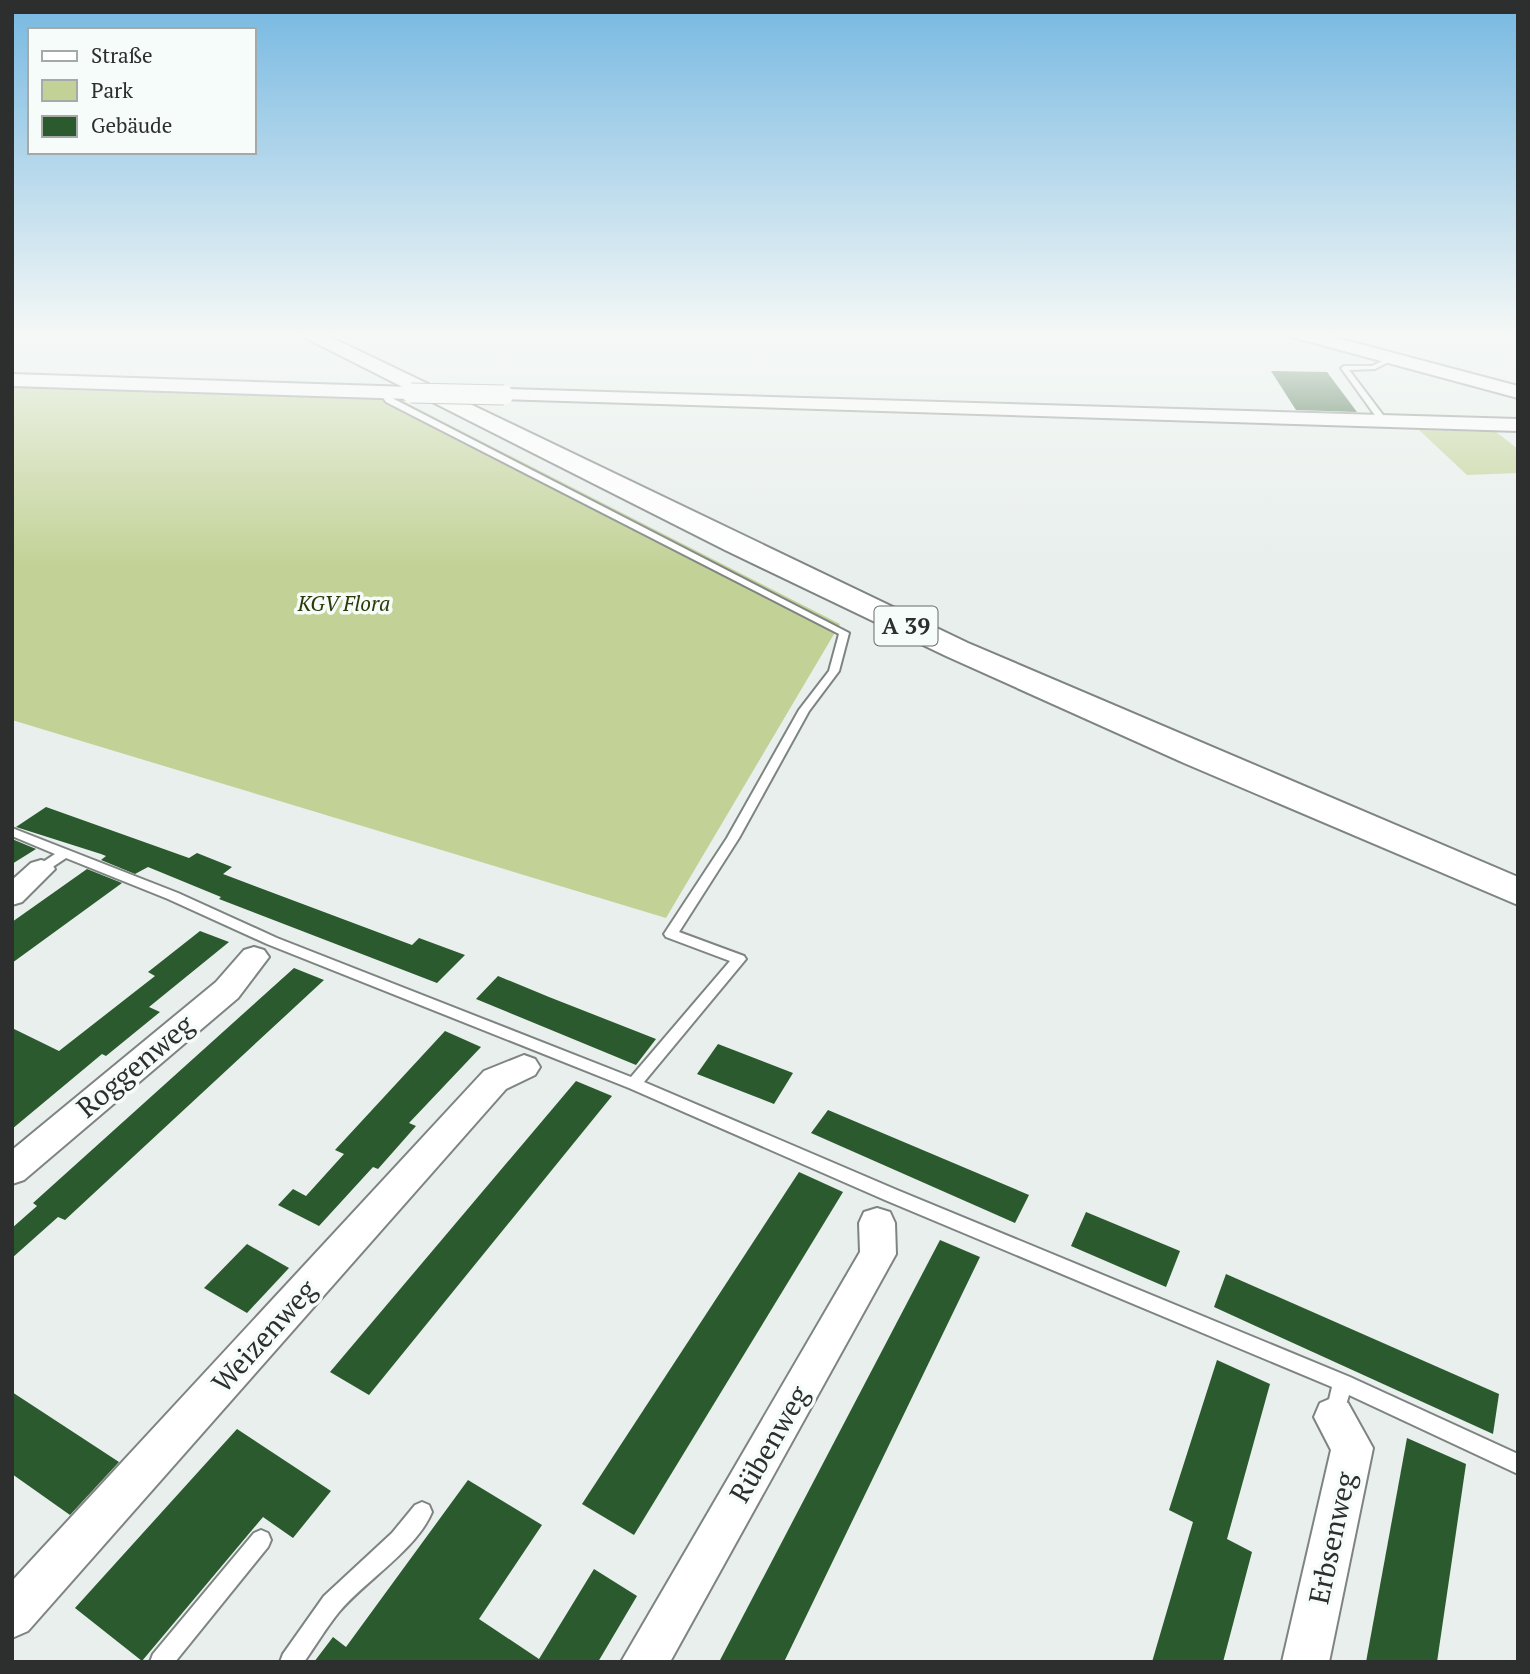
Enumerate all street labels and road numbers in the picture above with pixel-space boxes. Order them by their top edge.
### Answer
road number: A 39 [874,606,937,646]
street label: Roggenweg [68,1005,202,1125]
street label: Weizenweg [203,1270,325,1400]
street label: Rübenweg [720,1378,817,1509]
street label: Erbsenweg [1299,1467,1364,1607]

